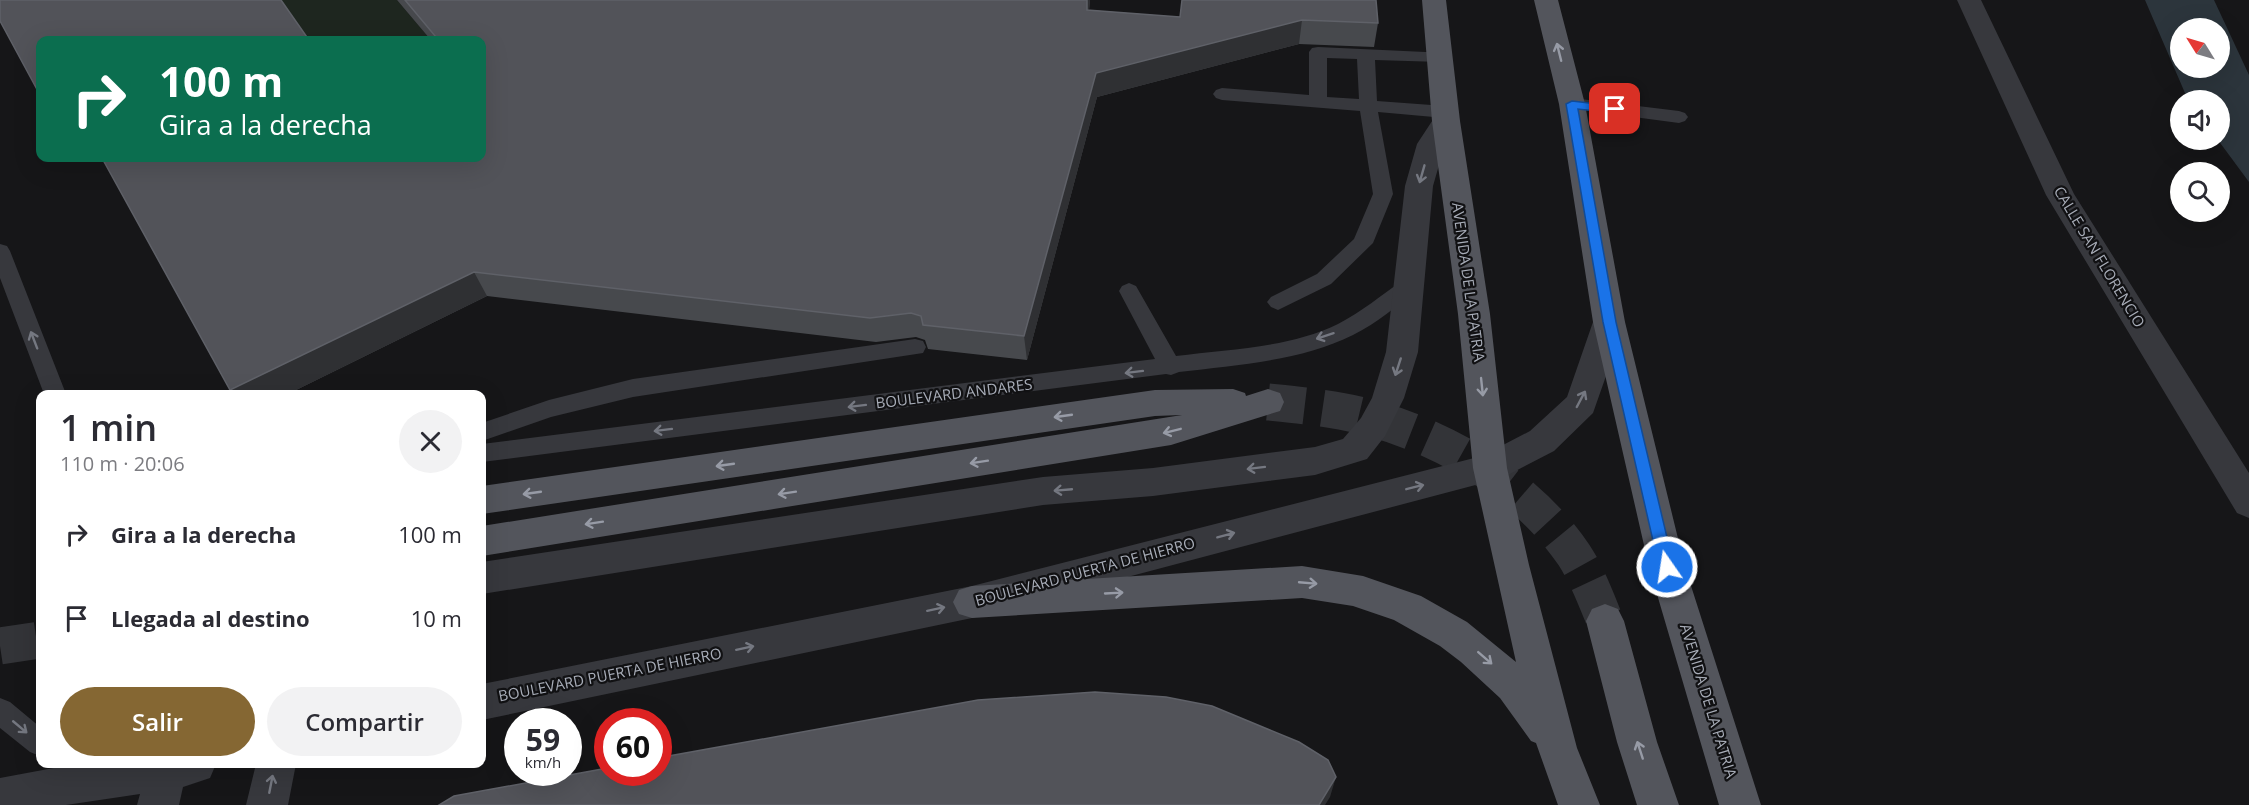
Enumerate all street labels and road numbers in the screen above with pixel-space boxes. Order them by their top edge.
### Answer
street label: CALLE SAN FLORENCIO [2050,182,2150,331]
street label: AVENIDA DE LA PATRIA [1448,201,1490,363]
street label: BOULEVARD ANDARES [874,373,1033,413]
street label: BOULEVARD PUERTA DE HIERRO [973,532,1197,610]
street label: AVENIDA DE LA PATRIA [1676,621,1742,781]
street label: BOULEVARD PUERTA DE HIERRO [496,643,723,705]

